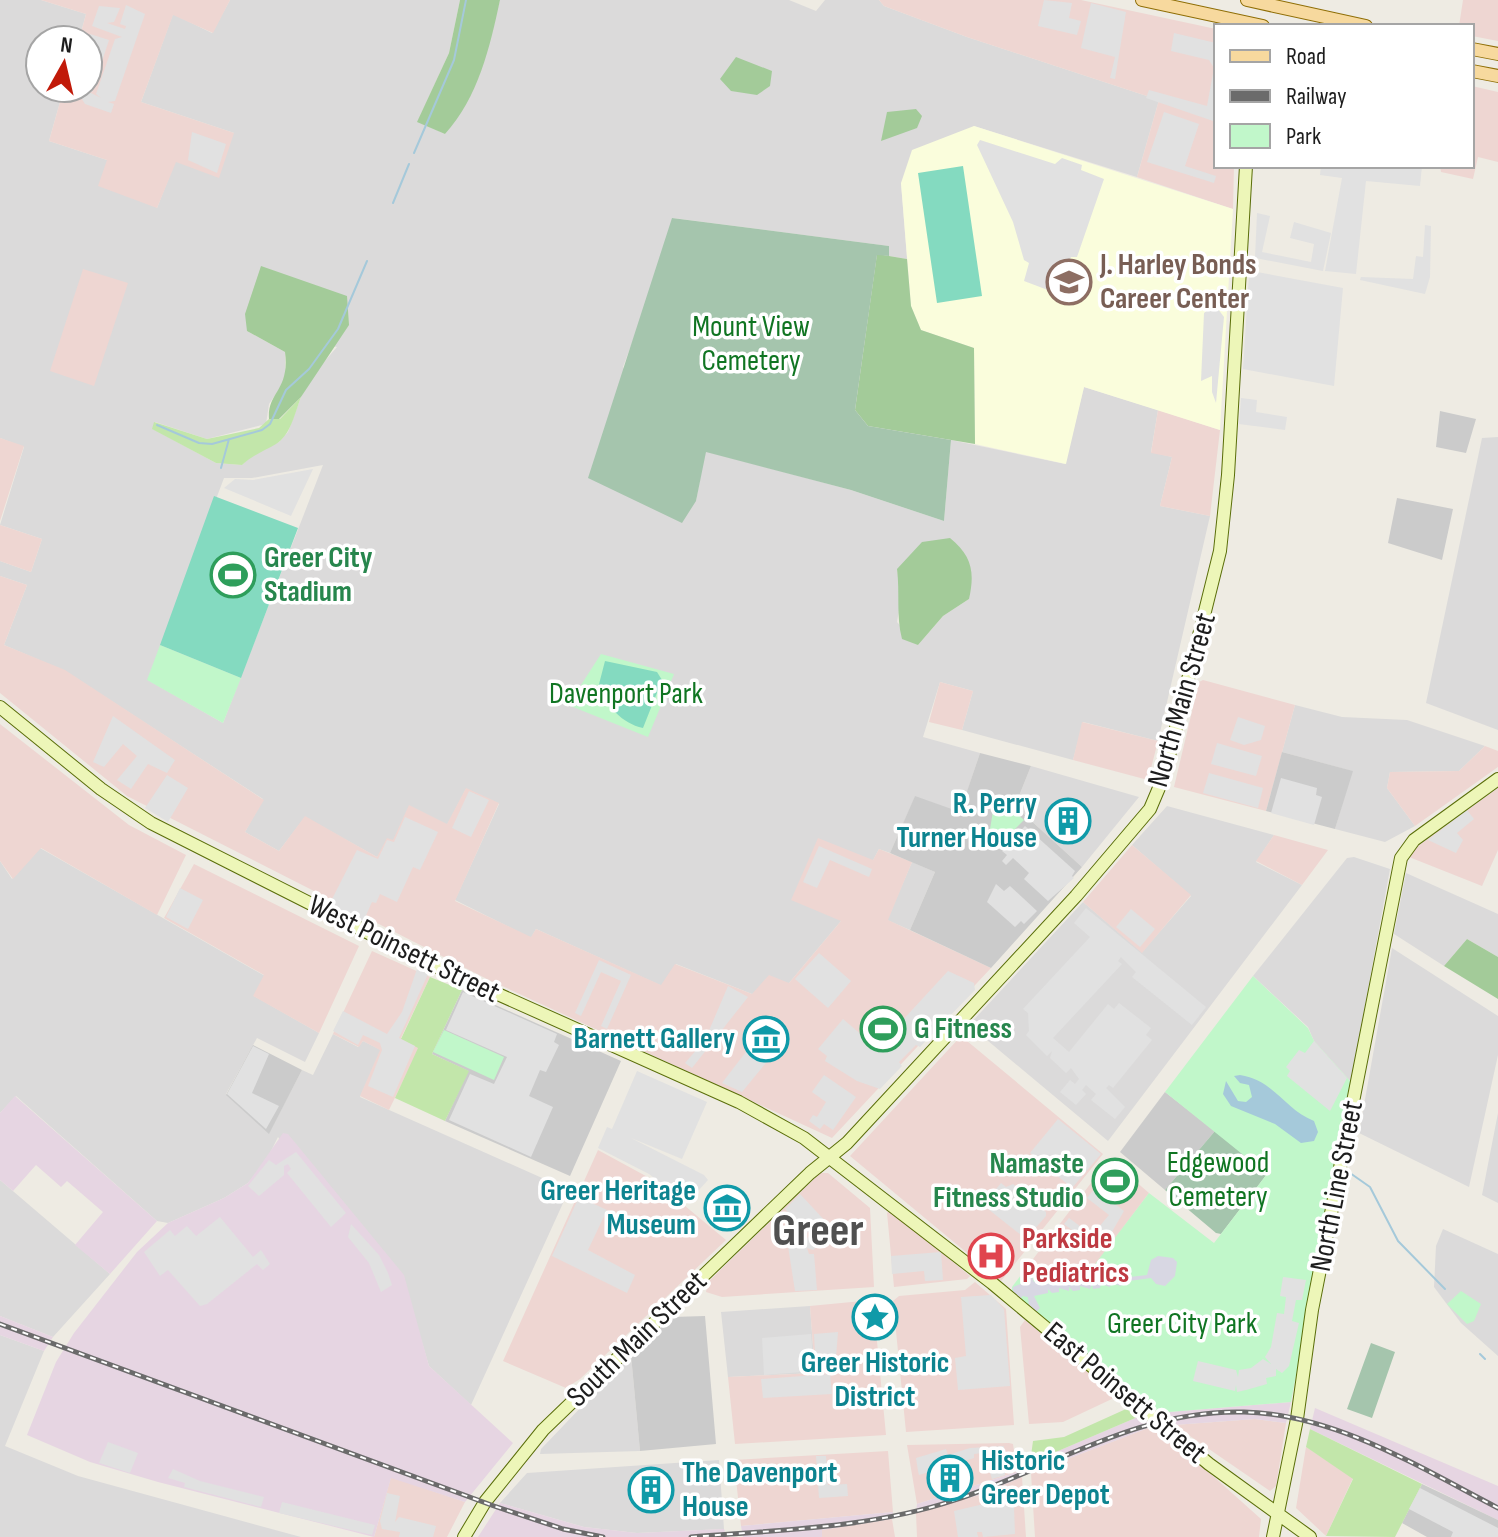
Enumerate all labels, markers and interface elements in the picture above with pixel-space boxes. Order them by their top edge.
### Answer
north arrow [24,24,104,104]
legend [1214,24,1474,168]
text: N [59,31,74,60]
text: Road [1286,42,1326,71]
text: Railway [1286,82,1346,111]
text: Park [1286,122,1321,151]
place label: J. Harley Bonds Career Center [1099,247,1257,317]
school or university icon: J. Harley Bonds Career Center [1045,258,1093,306]
park label: Mount View Cemetery [692,309,810,379]
place label: Greer City Stadium [264,540,373,610]
sports icon: Greer City Stadium [209,551,257,599]
street label: North Main Street [1140,609,1224,791]
park label: Davenport Park [549,676,703,712]
place label: R. Perry Turner House [897,786,1038,856]
building icon: R. Perry Turner House [1044,797,1092,845]
street label: West Poinsett Street [302,887,506,1011]
sports icon: G Fitness [859,1005,907,1053]
place label: G Fitness [914,1011,1012,1047]
museum icon: Barnett Gallery [742,1015,790,1063]
place label: Barnett Gallery [573,1021,736,1057]
street label: North Line Street [1303,1098,1371,1274]
park label: Edgewood Cemetery [1167,1145,1269,1215]
place label: Namaste Fitness Studio [933,1146,1084,1216]
sports icon: Namaste Fitness Studio [1091,1157,1139,1205]
place label: Greer Heritage Museum [540,1173,696,1243]
museum icon: Greer Heritage Museum [703,1184,751,1232]
district label: Greer [772,1204,864,1259]
place label: Parkside Pediatrics [1022,1221,1129,1291]
hospital icon: Parkside Pediatrics [967,1232,1015,1280]
street label: South Main Street [560,1263,714,1415]
place icon: Greer Historic District [851,1293,899,1341]
park label: Greer City Park [1107,1306,1258,1342]
street label: East Poinsett Street [1037,1315,1213,1471]
place label: Greer Historic District [801,1345,949,1415]
place label: Historic Greer Depot [981,1443,1110,1513]
building icon: Historic Greer Depot [926,1454,974,1502]
place label: The Davenport House [682,1455,837,1525]
building icon: The Davenport House [627,1466,675,1514]

